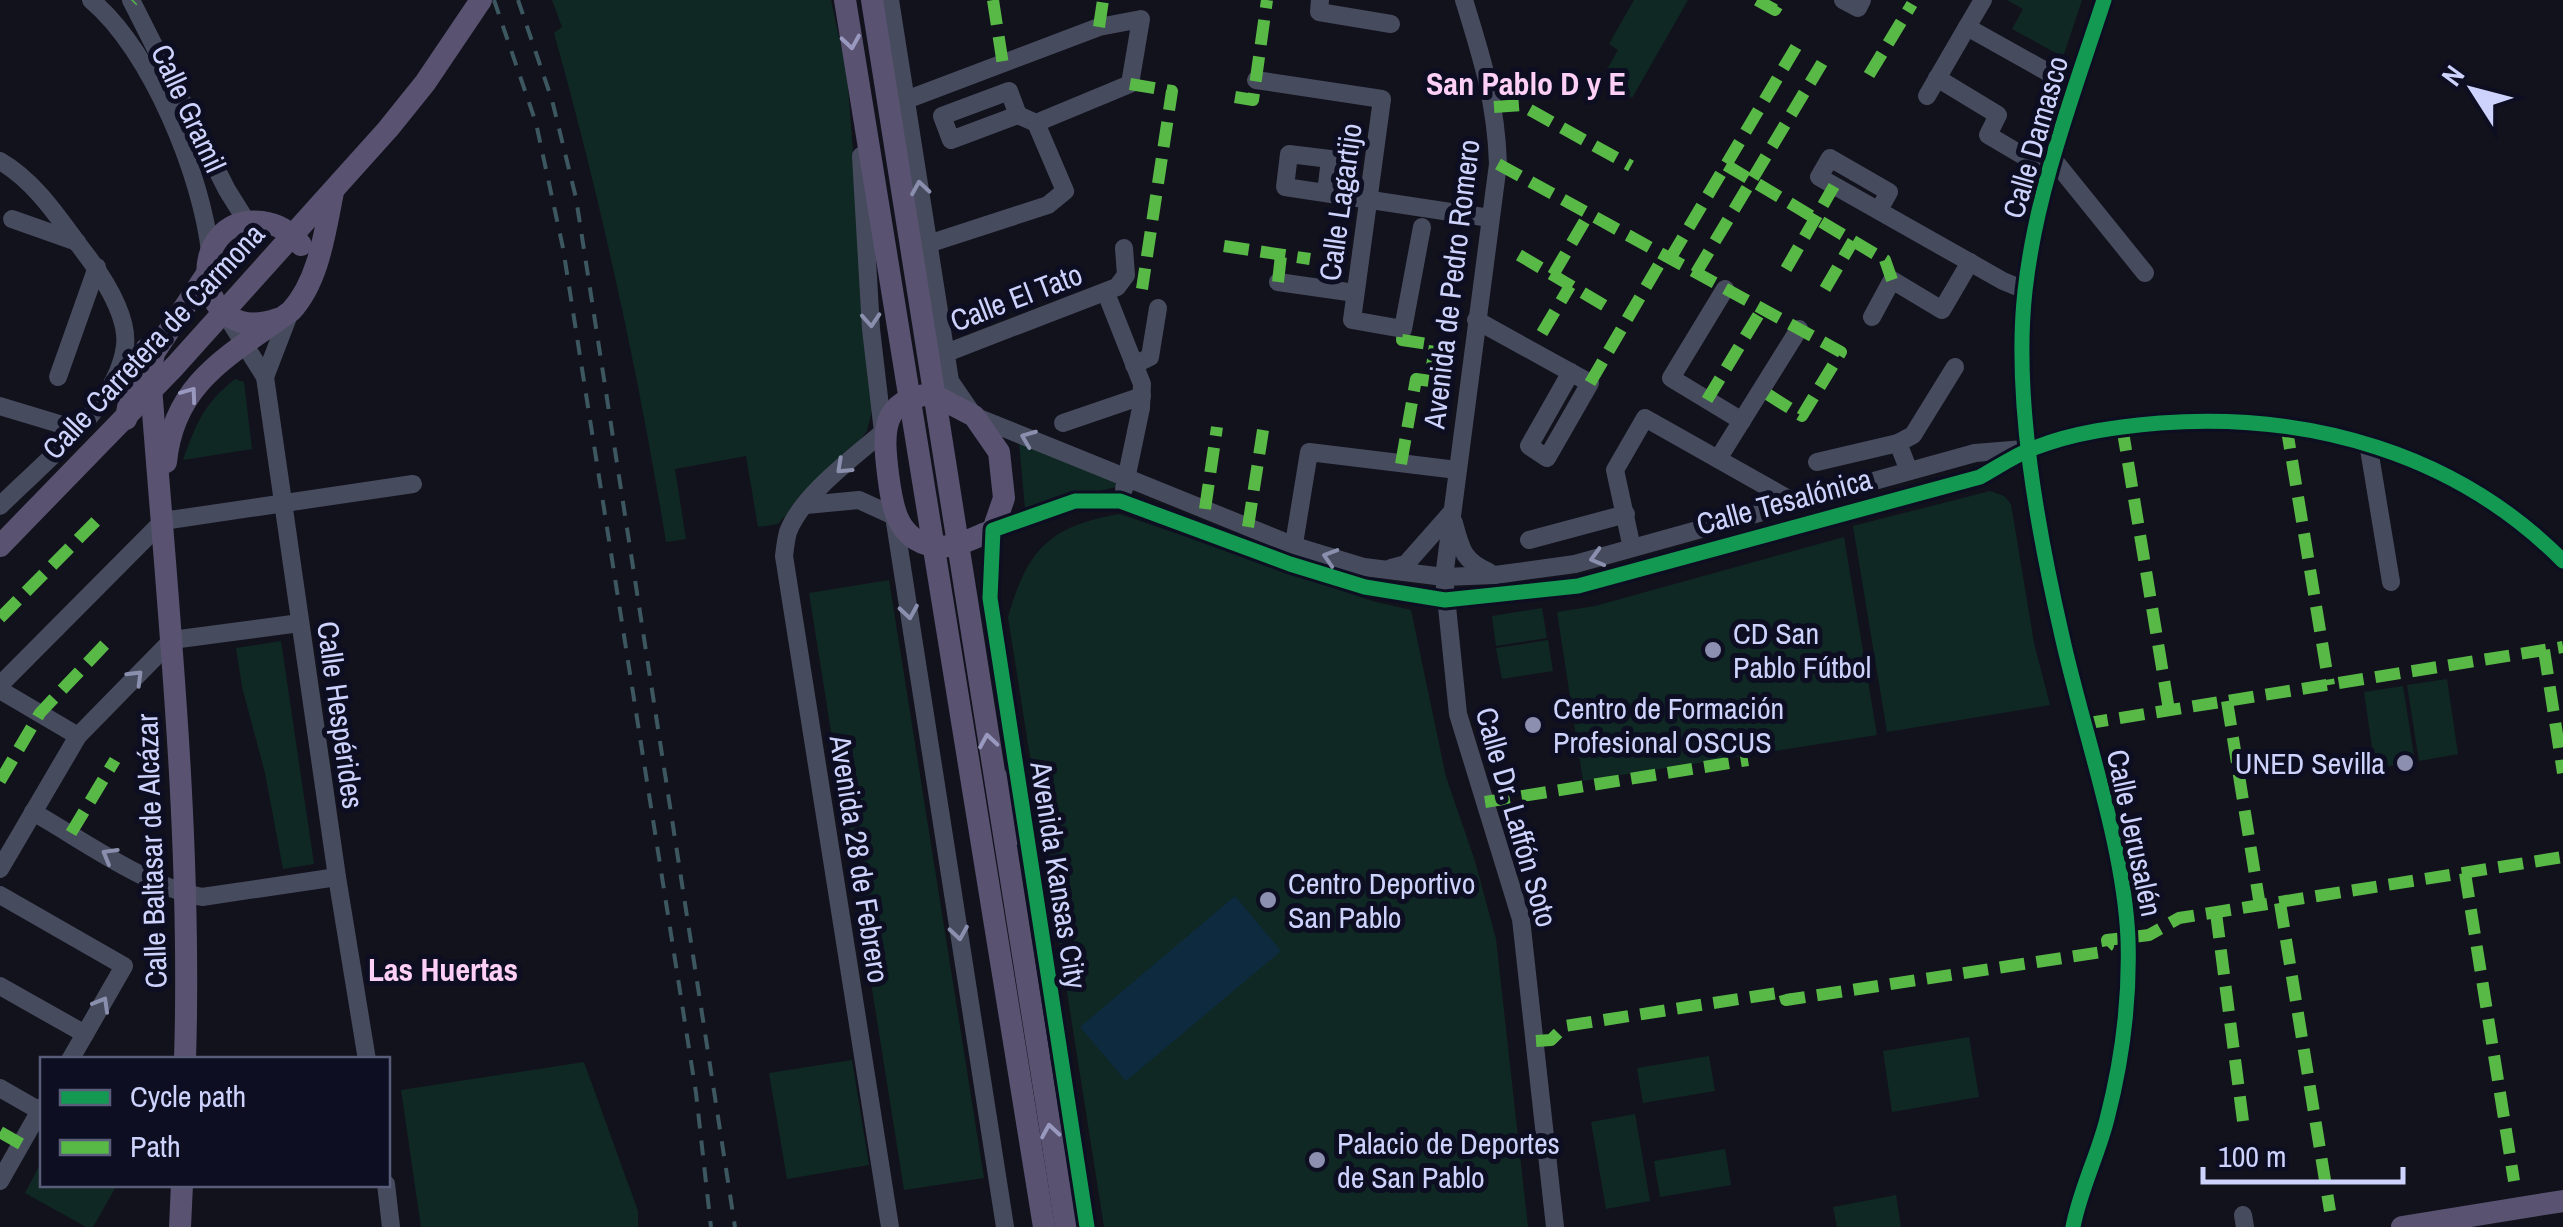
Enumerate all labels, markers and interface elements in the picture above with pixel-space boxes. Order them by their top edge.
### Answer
one-way arrow [839,33,860,50]
street label: Calle Gramil [142,38,236,178]
north arrow [2423,40,2523,140]
street label: Calle Damasco [1993,51,2077,223]
text: N [2433,57,2473,93]
district label: San Pablo D y E [1426,62,1626,105]
street label: Calle Lagartijo [1309,121,1371,283]
street label: Avenida de Pedro Romero [1413,137,1489,432]
one-way arrow [910,179,931,196]
street label: Calle Carretera de Carmona [33,214,273,468]
street label: Calle El Tato [944,254,1088,340]
one-way arrow [860,313,881,329]
one-way arrow [178,387,195,405]
one-way arrow [1020,429,1038,449]
one-way arrow [836,455,854,473]
street label: Calle Tesalónica [1692,458,1876,544]
one-way arrow [1589,546,1606,567]
one-way arrow [1322,548,1339,569]
one-way arrow [898,604,919,621]
place label: CD San Pablo Fútbol [1733,613,1871,687]
street label: Calle Hespérides [308,619,374,811]
marker: CD San Pablo Fútbol [1702,639,1724,661]
one-way arrow [124,670,142,688]
place label: Centro de Formación Profesional OSCUS [1553,688,1784,762]
street label: Calle Dr. Laffón Soto [1467,703,1567,931]
street label: Calle Baltasar de Alcázar [126,712,176,989]
marker: Centro de Formación Profesional OSCUS [1522,714,1544,736]
street label: Avenida 28 de Febrero [821,731,899,986]
one-way arrow [978,732,999,749]
place label: UNED Sevilla [2235,743,2385,783]
street label: Calle Jerusalén [2098,746,2172,920]
marker: UNED Sevilla [2394,752,2416,774]
street label: Avenida Kansas City [1021,758,1097,992]
one-way arrow [101,848,119,867]
place label: Centro Deportivo San Pablo [1288,863,1475,937]
marker: Centro Deportivo San Pablo [1257,889,1279,911]
one-way arrow [948,925,969,942]
district label: Las Huertas [368,948,518,991]
one-way arrow [90,997,110,1015]
legend [40,1057,390,1187]
text: Cycle path [130,1076,246,1116]
one-way arrow [1041,1122,1062,1139]
scale bar [2203,1122,2403,1184]
place label: Palacio de Deportes de San Pablo [1337,1123,1560,1197]
text: Path [130,1126,181,1166]
text: 100 m [2218,1136,2286,1176]
marker: Palacio de Deportes de San Pablo [1306,1149,1328,1171]

